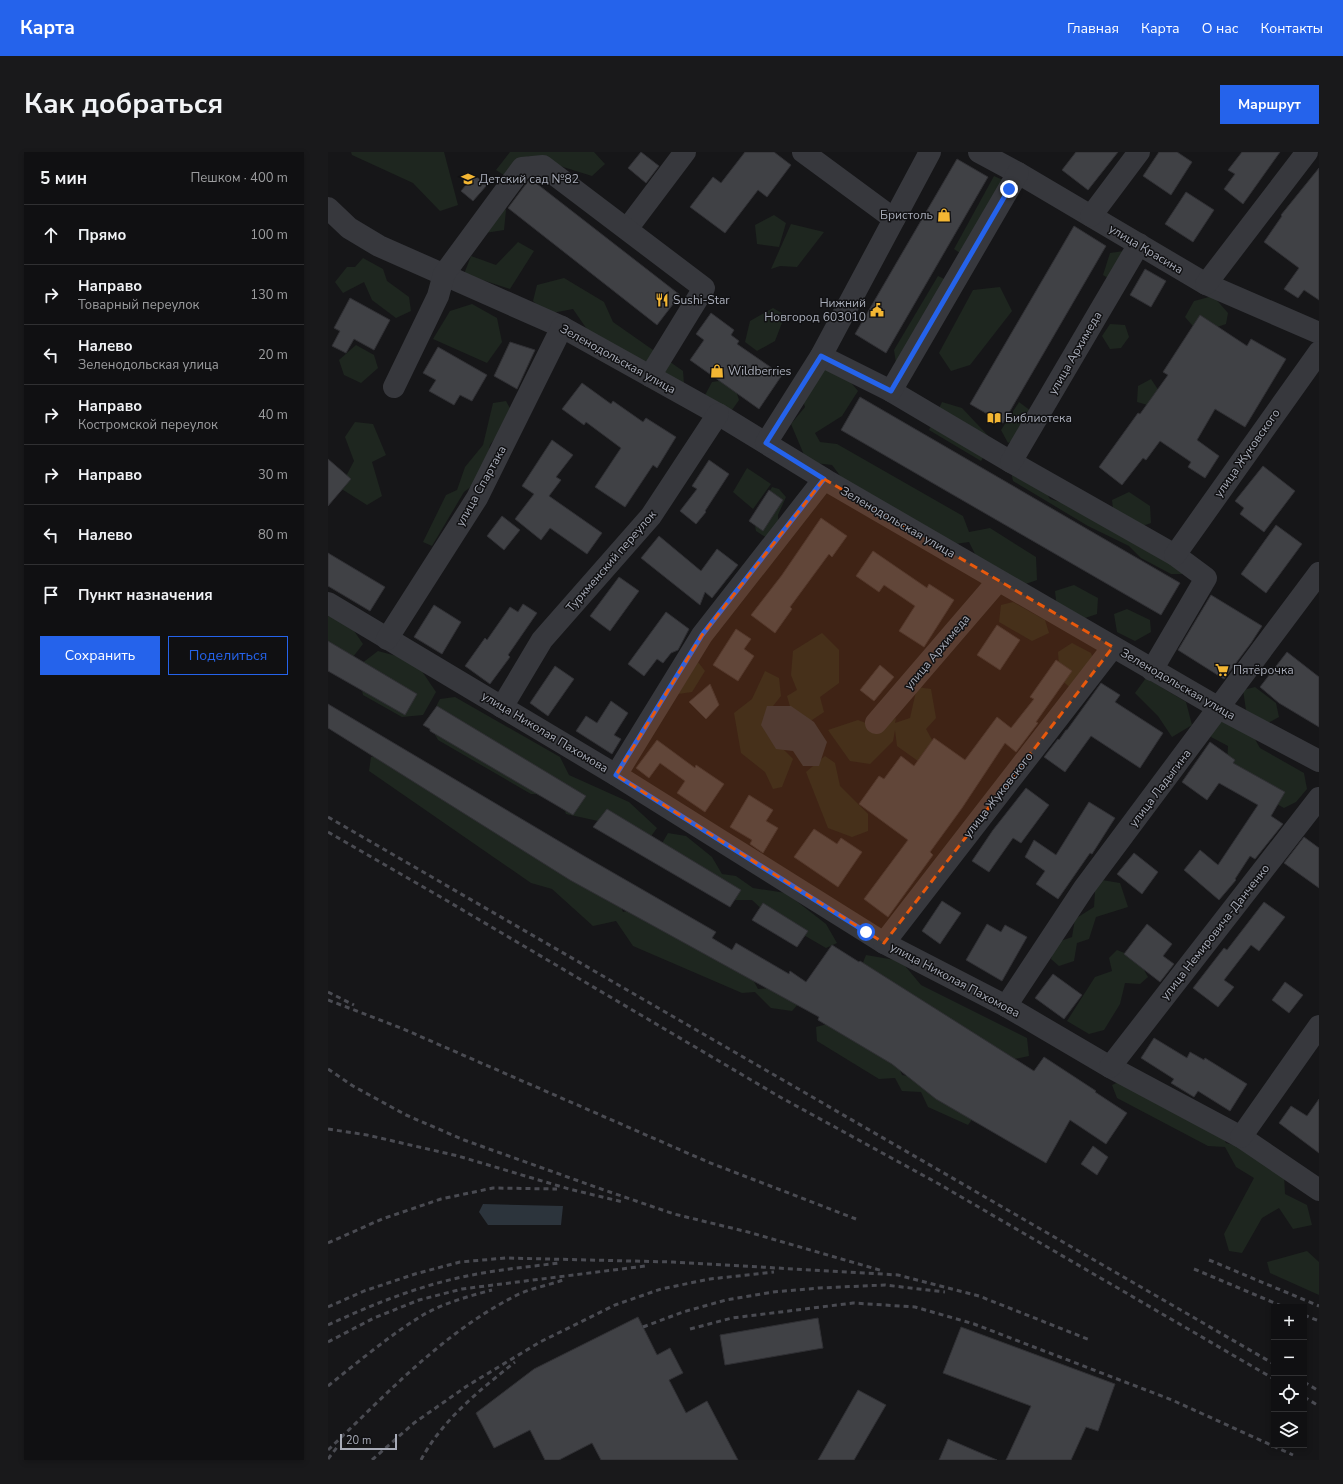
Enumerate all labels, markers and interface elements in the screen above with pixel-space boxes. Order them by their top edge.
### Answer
text: Карта [20,15,75,41]
text: Главная [1067,19,1119,38]
text: Карта [1141,19,1180,38]
text: О нас [1202,19,1238,38]
text: Контакты [1260,19,1323,38]
text: Как добраться [24,85,223,123]
button: Маршрут [1220,85,1319,124]
text: 5 мин [40,167,87,190]
text: Пешком · 400 m [190,169,288,187]
school or university icon: Детский сад №82 [460,171,476,187]
place label: Детский сад №82 [479,171,579,187]
route end [1000,180,1018,198]
place label: Бристоль [880,207,933,223]
shop icon: Бристоль [936,207,952,223]
street label: улица Красина [1106,221,1186,277]
icon: ahead [40,224,62,246]
text: Прямо [78,225,126,245]
text: 100 m [250,226,288,244]
text: Направо [78,276,142,296]
icon: right [40,284,62,306]
text: 130 m [250,286,288,304]
restaurant icon: Sushi-Star [654,292,670,308]
place label: Sushi-Star [673,292,730,308]
place label: Нижний Новгород 603010 [764,295,866,325]
text: Товарный переулок [78,296,199,314]
public building icon: Нижний Новгород 603010 [869,302,885,318]
street label: улица Архимеда [1045,308,1105,398]
street label: Зеленодольская улица [557,320,679,398]
text: Налево [78,336,133,356]
icon: left [40,344,62,366]
text: 20 m [258,346,288,364]
text: Зеленодольская улица [78,356,219,374]
shop icon: Wildberries [709,363,725,379]
place label: Wildberries [728,363,792,379]
text: Направо [78,396,142,416]
icon: right [40,404,62,426]
street label: улица Жуковского [1210,405,1284,500]
text: 40 m [258,406,288,424]
library icon: Библиотека [986,410,1002,426]
place label: Библиотека [1005,410,1072,426]
text: Костромской переулок [78,416,218,434]
street label: улица Спартака [452,443,510,529]
icon: right [40,464,62,486]
text: Направо [78,465,142,485]
text: 30 m [258,466,288,484]
street label: Зеленодольская улица [838,483,958,561]
street label: Туркменский переулок [562,506,660,615]
icon: left [40,524,62,546]
text: Налево [78,525,133,545]
text: 80 m [258,526,288,544]
icon: arrive [40,584,62,606]
text: Пункт назначения [78,585,213,605]
street label: улица Архимеда [901,611,973,693]
button: Сохранить [40,636,160,675]
button: Поделиться [168,636,288,675]
street label: Зеленодольская улица [1118,645,1238,723]
supermarket icon: Пятёрочка [1214,662,1230,678]
place label: Пятёрочка [1233,662,1294,678]
street label: улица Николая Пахомова [479,688,611,776]
street label: улица Ладыгина [1125,746,1195,830]
street label: улица Жуковского [959,749,1037,841]
street label: улица Немировича-Данченко [1157,861,1273,1003]
route start [857,923,875,941]
street label: улица Николая Пахомова [887,939,1023,1021]
map controls [1271,1304,1307,1448]
button: + [1271,1304,1307,1340]
button: − [1271,1340,1307,1376]
button: locate [1271,1376,1307,1412]
button: layers [1271,1412,1307,1448]
scale bar [340,1432,397,1451]
text: 20 m [346,1433,371,1448]

